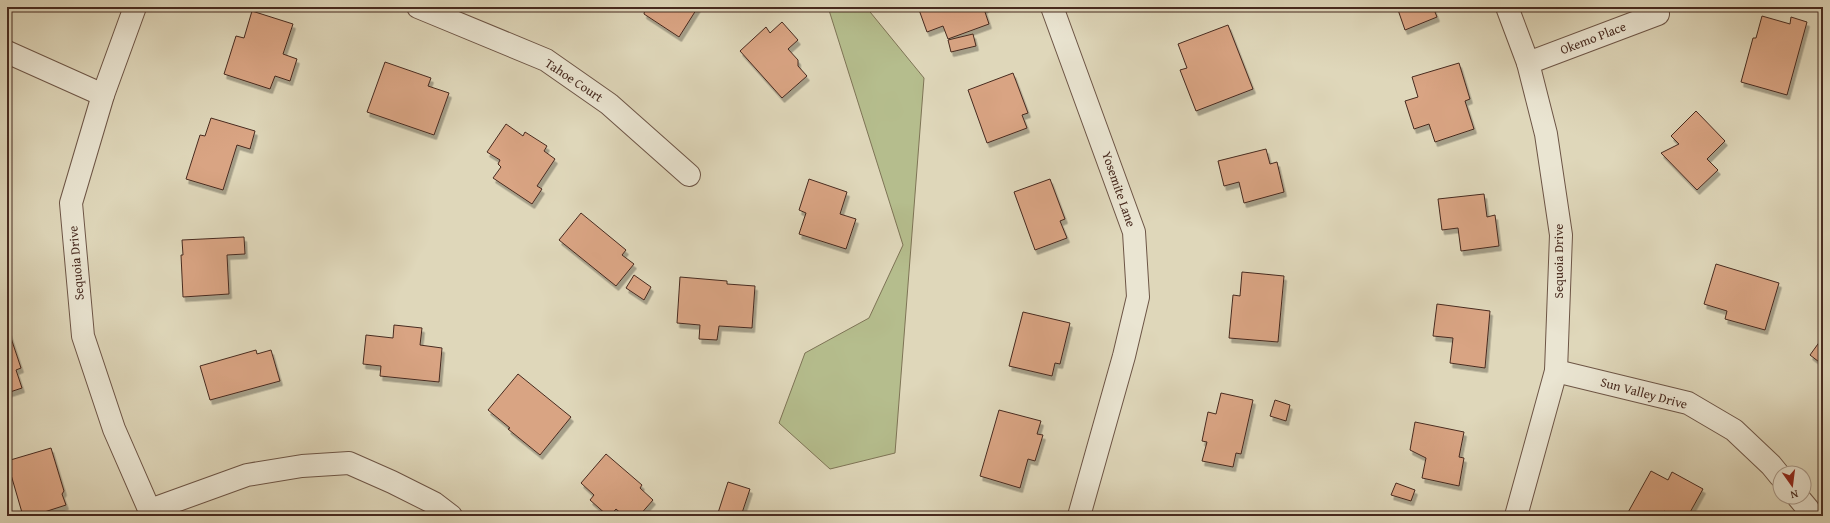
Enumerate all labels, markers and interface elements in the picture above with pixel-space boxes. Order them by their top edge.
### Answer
street label: Okemo Place [1557,17,1629,59]
street label: Tahoe Court [541,54,607,107]
street label: Yosemite Lane [1097,149,1141,229]
street label: Sequoia Drive [1549,224,1568,298]
street label: Sequoia Drive [63,225,89,301]
street label: Sun Valley Drive [1598,372,1690,414]
north arrow [1772,465,1812,505]
text: N [1788,486,1800,504]

